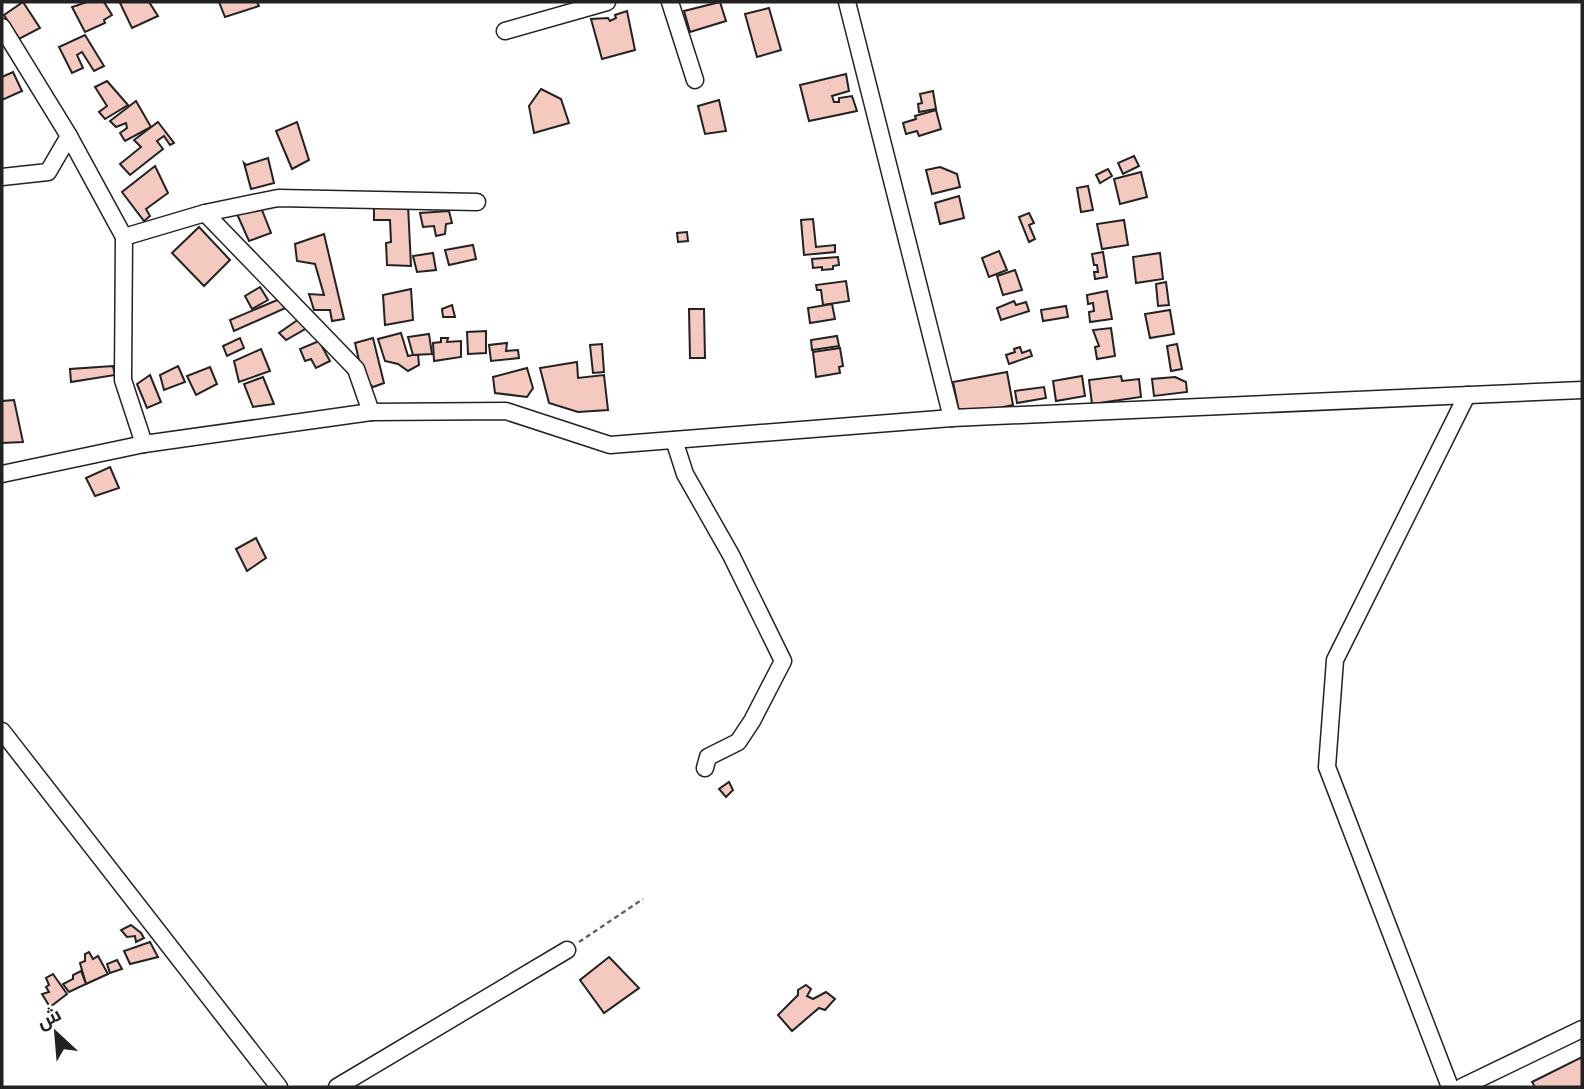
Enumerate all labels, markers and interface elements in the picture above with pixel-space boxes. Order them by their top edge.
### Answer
north arrow [21,998,91,1068]
text: ش [34,1004,65,1034]

